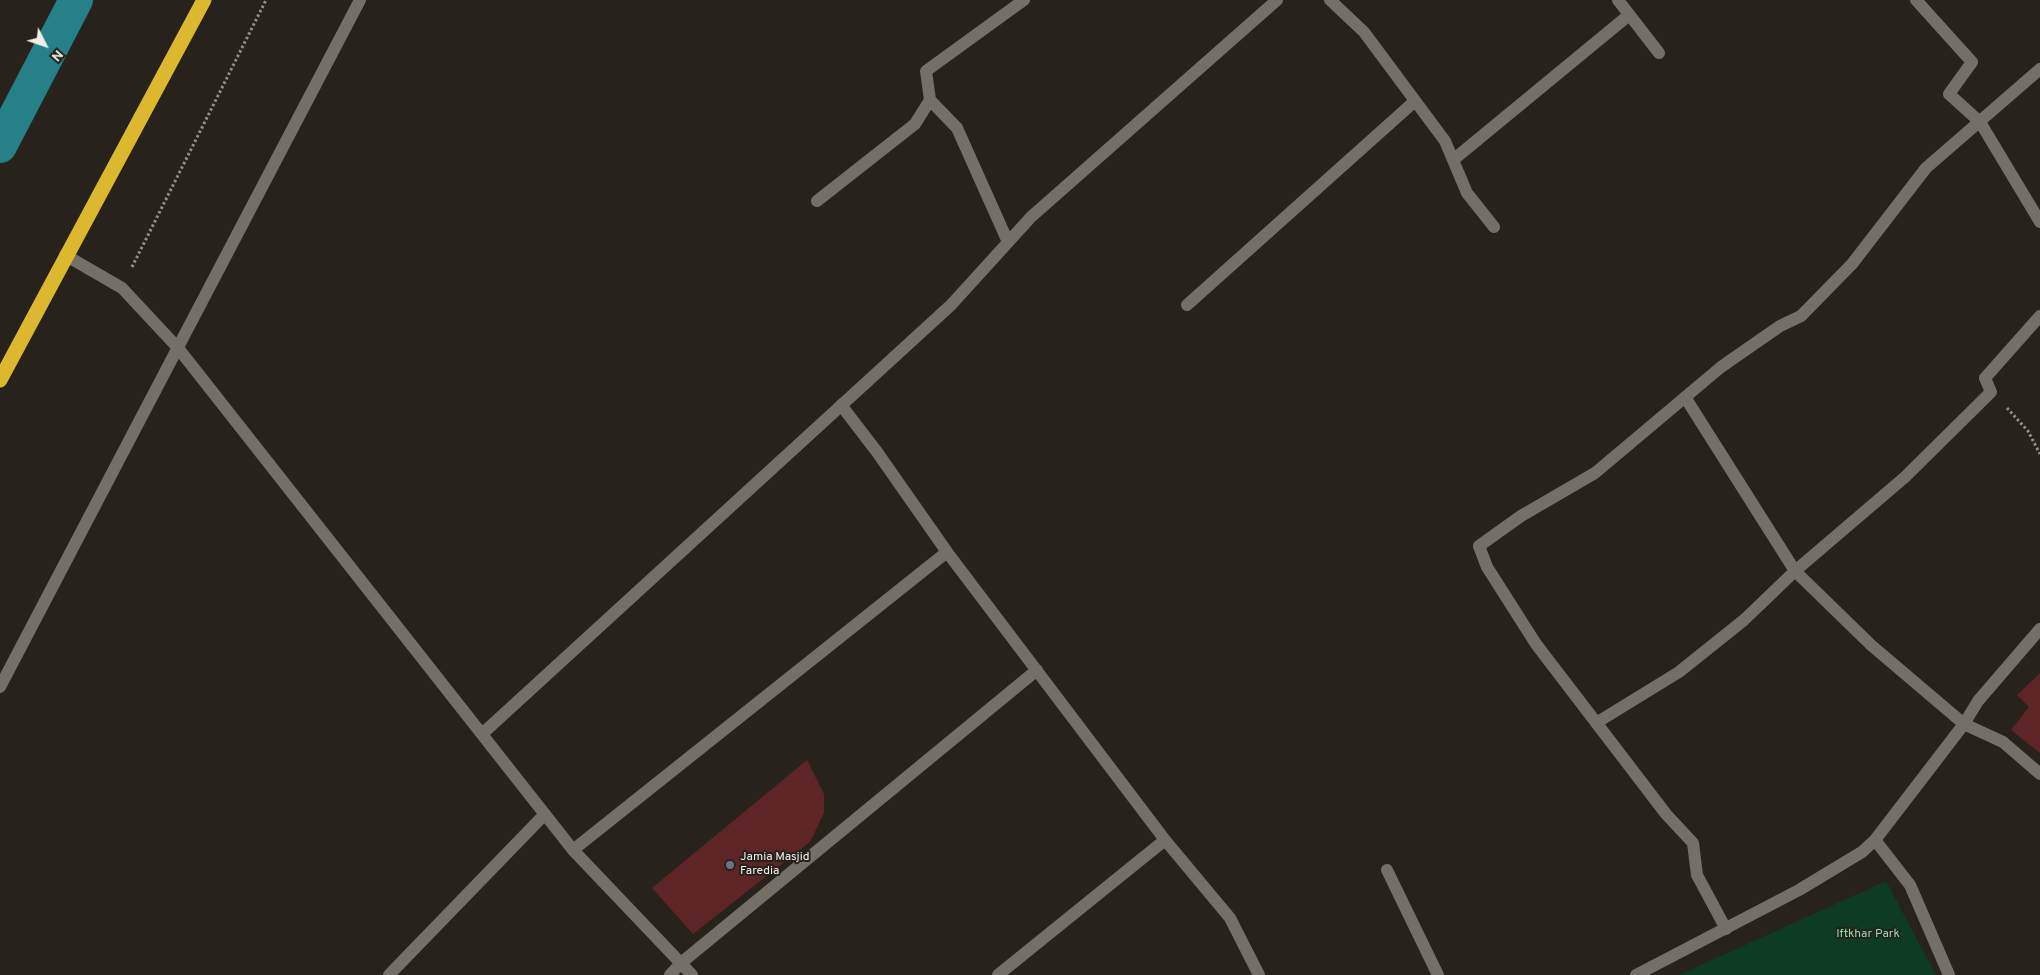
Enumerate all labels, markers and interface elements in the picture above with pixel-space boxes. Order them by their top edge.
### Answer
north arrow [20,20,70,70]
text: N [47,46,66,65]
place label: Jamia Masjid Faredia [740,851,809,879]
marker: Jamia Masjid Faredia [724,859,736,871]
park label: Iftkhar Park [1836,928,1900,942]

